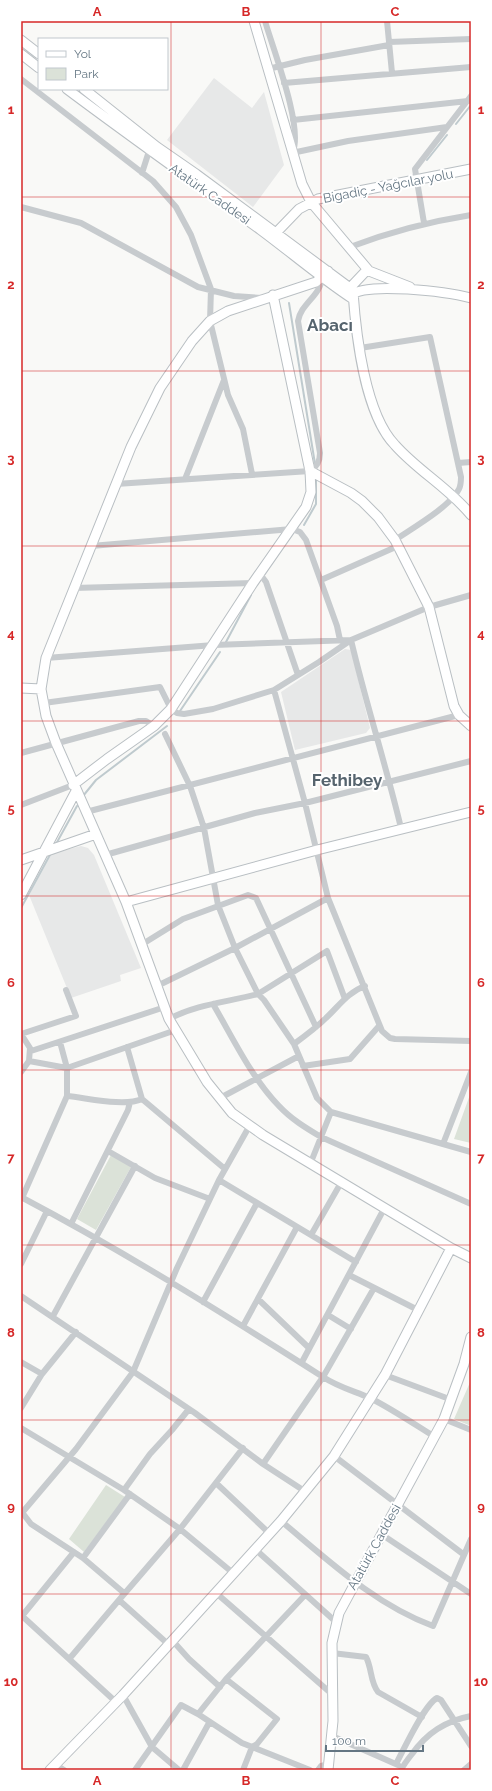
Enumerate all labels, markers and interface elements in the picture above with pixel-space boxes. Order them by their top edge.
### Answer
text: A [93,4,102,19]
text: B [242,4,251,19]
text: C [391,4,400,19]
legend [38,38,168,90]
text: Yol [74,47,92,61]
text: Park [74,67,99,81]
text: 1 [8,102,15,117]
text: 1 [478,102,485,117]
street label: Atatürk Caddesi [167,160,253,228]
street label: Bigadiç - Yağcılar yolu [322,166,454,206]
text: 2 [7,277,15,292]
text: 2 [477,277,485,292]
district label: Abacı [307,315,353,335]
text: 3 [7,451,15,466]
text: 3 [477,451,485,466]
text: 4 [7,626,15,641]
text: 4 [477,626,485,641]
district label: Fethibey [312,770,383,790]
text: 5 [7,801,15,816]
text: 5 [477,801,485,816]
text: 6 [7,975,15,990]
text: 6 [477,975,485,990]
text: 7 [7,1150,15,1165]
text: 7 [477,1150,485,1165]
text: 8 [7,1325,15,1340]
text: 8 [477,1325,485,1340]
text: 9 [7,1499,15,1514]
text: 9 [477,1499,485,1514]
street label: Atatürk Caddesi [344,1502,404,1592]
text: 10 [4,1674,18,1689]
text: 10 [474,1674,488,1689]
scale bar [326,1727,423,1753]
text: 100 m [332,1734,366,1748]
text: A [93,1773,102,1788]
text: B [242,1773,251,1788]
text: C [391,1773,400,1788]

